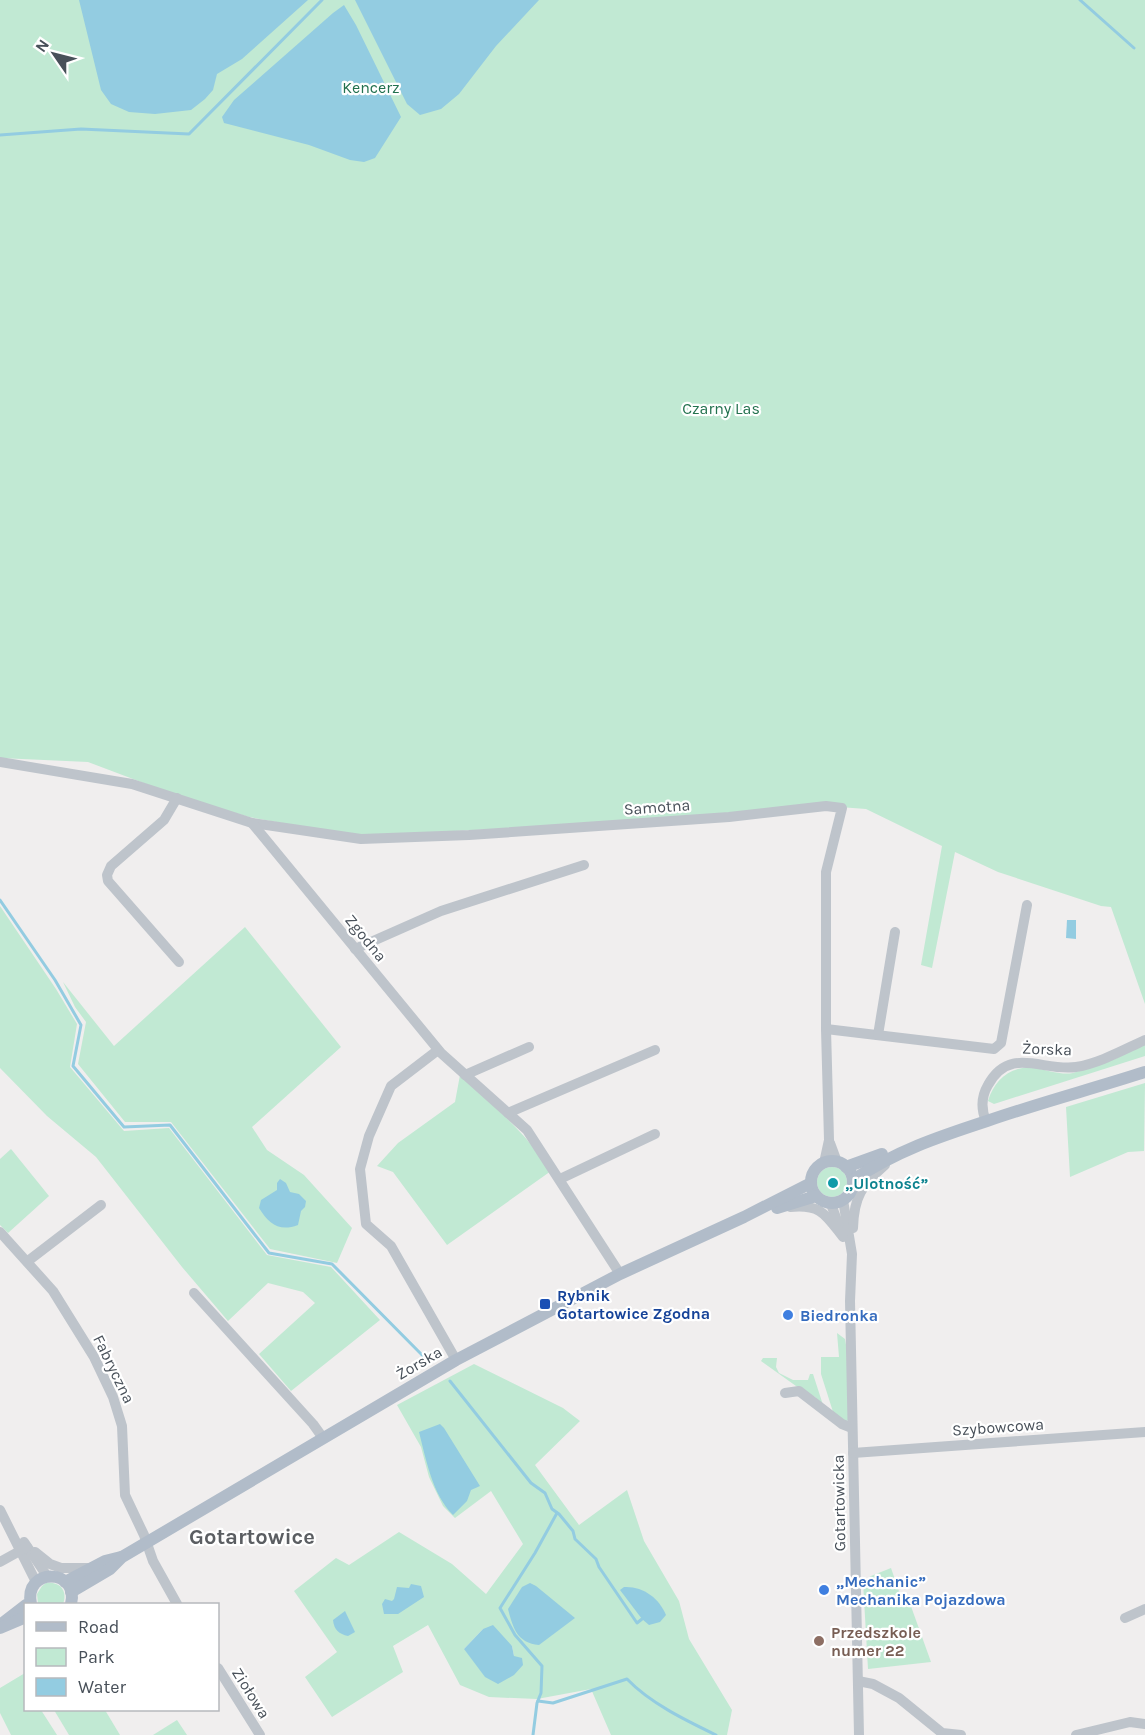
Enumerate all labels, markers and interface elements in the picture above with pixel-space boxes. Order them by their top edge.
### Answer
north arrow [24,24,84,84]
text: N [31,36,53,56]
park label: Kencerz [342,78,400,97]
park label: Czarny Las [682,399,760,418]
street label: Samotna [623,795,691,819]
street label: Zgodna [341,911,391,965]
street label: Żorska [1022,1039,1072,1059]
place label: „Ulotność” [845,1174,928,1193]
marker: „Ulotność” [826,1176,840,1190]
place label: Rybnik Gotartowice Zgodna [557,1286,710,1323]
marker: Rybnik Gotartowice Zgodna [538,1297,552,1311]
place label: Biedronka [800,1306,878,1325]
marker: Biedronka [781,1308,795,1322]
street label: Fabryczna [89,1332,139,1406]
street label: Żorska [392,1342,446,1384]
street label: Szybowcowa [951,1414,1045,1440]
street label: Gotartowicka [829,1454,849,1552]
district label: Gotartowice [189,1524,315,1550]
place label: „Mechanic” Mechanika Pojazdowa [836,1572,1006,1609]
marker: „Mechanic” Mechanika Pojazdowa [817,1583,831,1597]
legend [24,1603,219,1711]
text: Road [78,1616,119,1638]
place label: Przedszkole numer 22 [831,1623,921,1660]
marker: Przedszkole numer 22 [812,1634,826,1648]
text: Park [78,1646,115,1668]
street label: Ziołowa [228,1664,274,1722]
text: Water [78,1676,126,1698]

